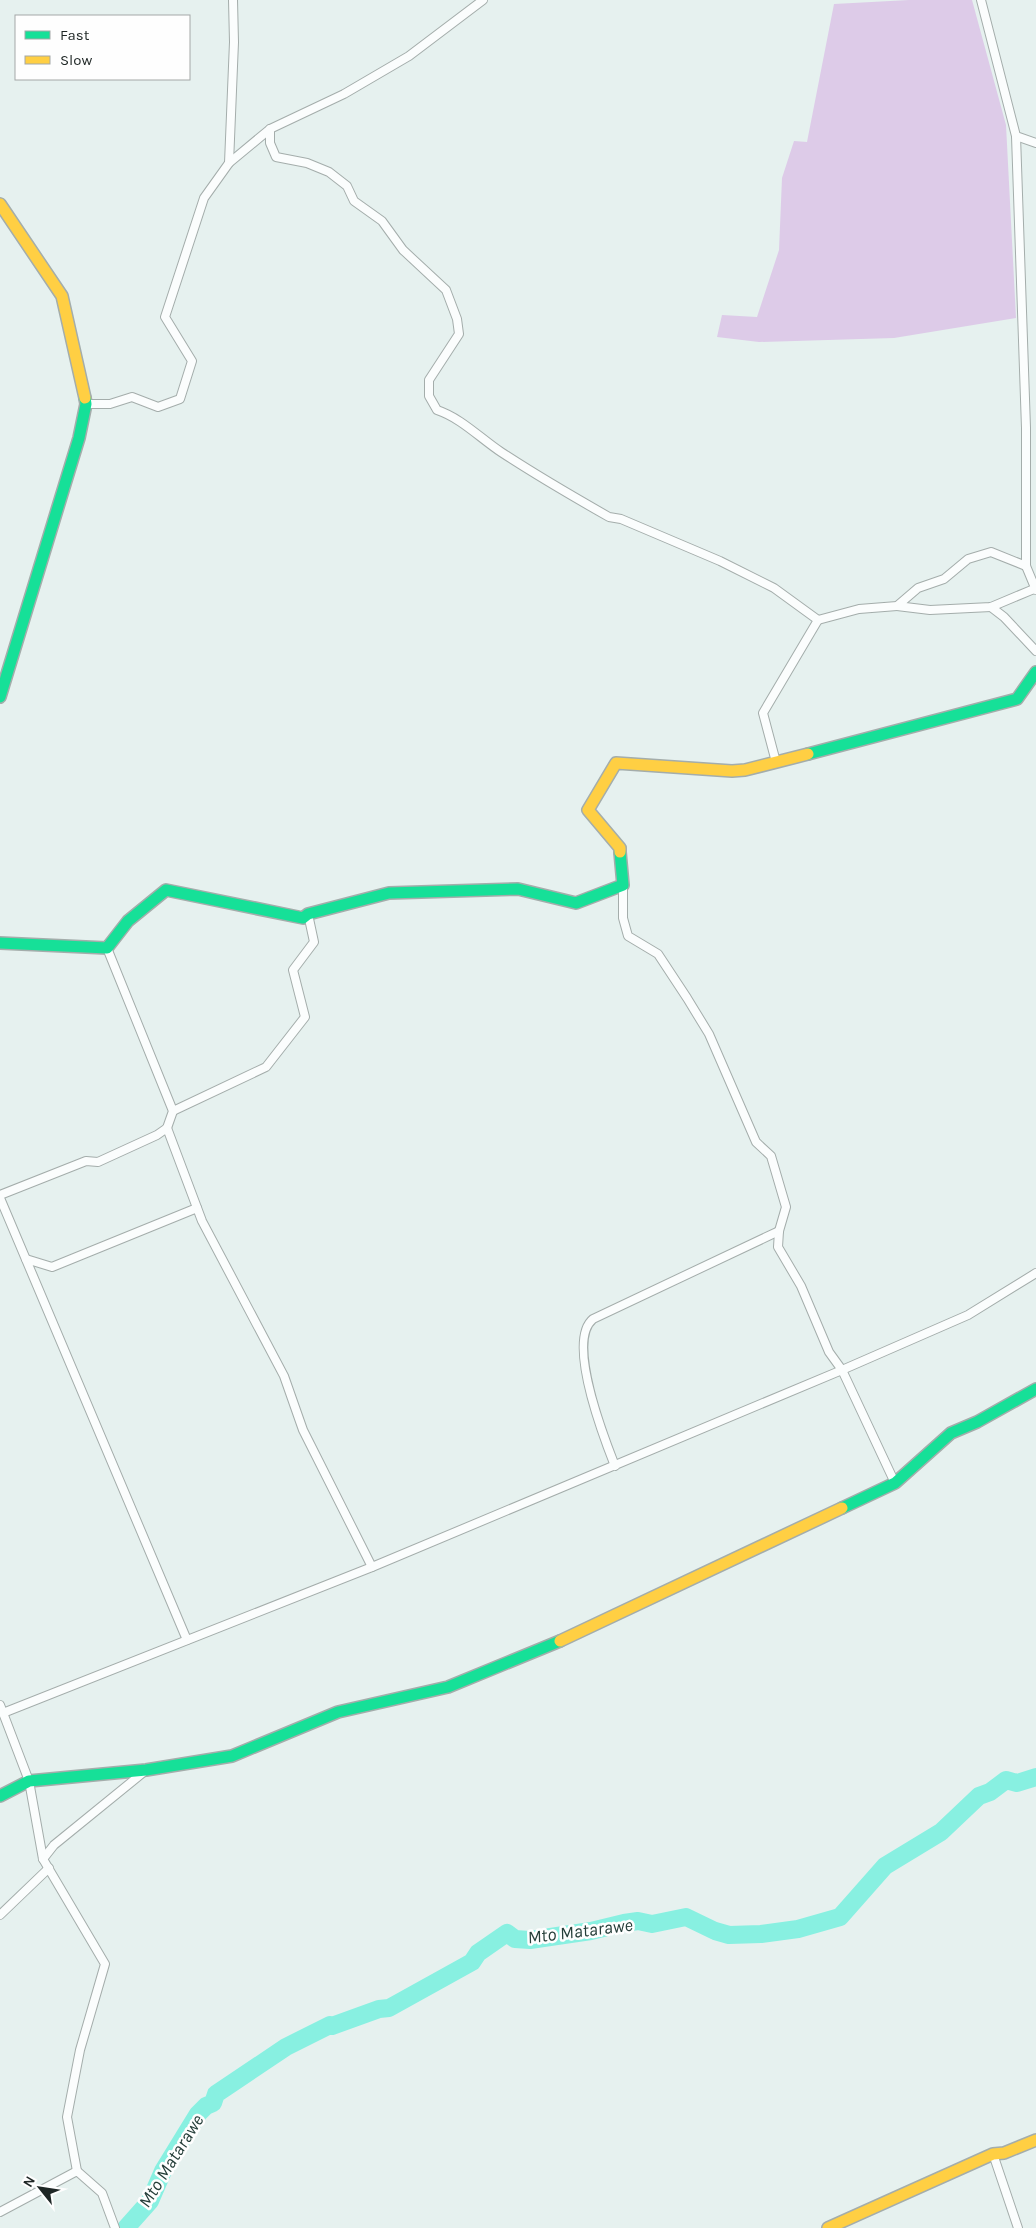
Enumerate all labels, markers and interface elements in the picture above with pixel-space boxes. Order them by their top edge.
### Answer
legend [15,15,190,80]
text: Fast [60,26,90,44]
text: Slow [60,51,92,69]
water label: Mto Matarawe [526,1914,634,1948]
water label: Mto Matarawe [134,2110,208,2212]
north arrow [15,2163,65,2213]
text: N [19,2173,39,2190]

